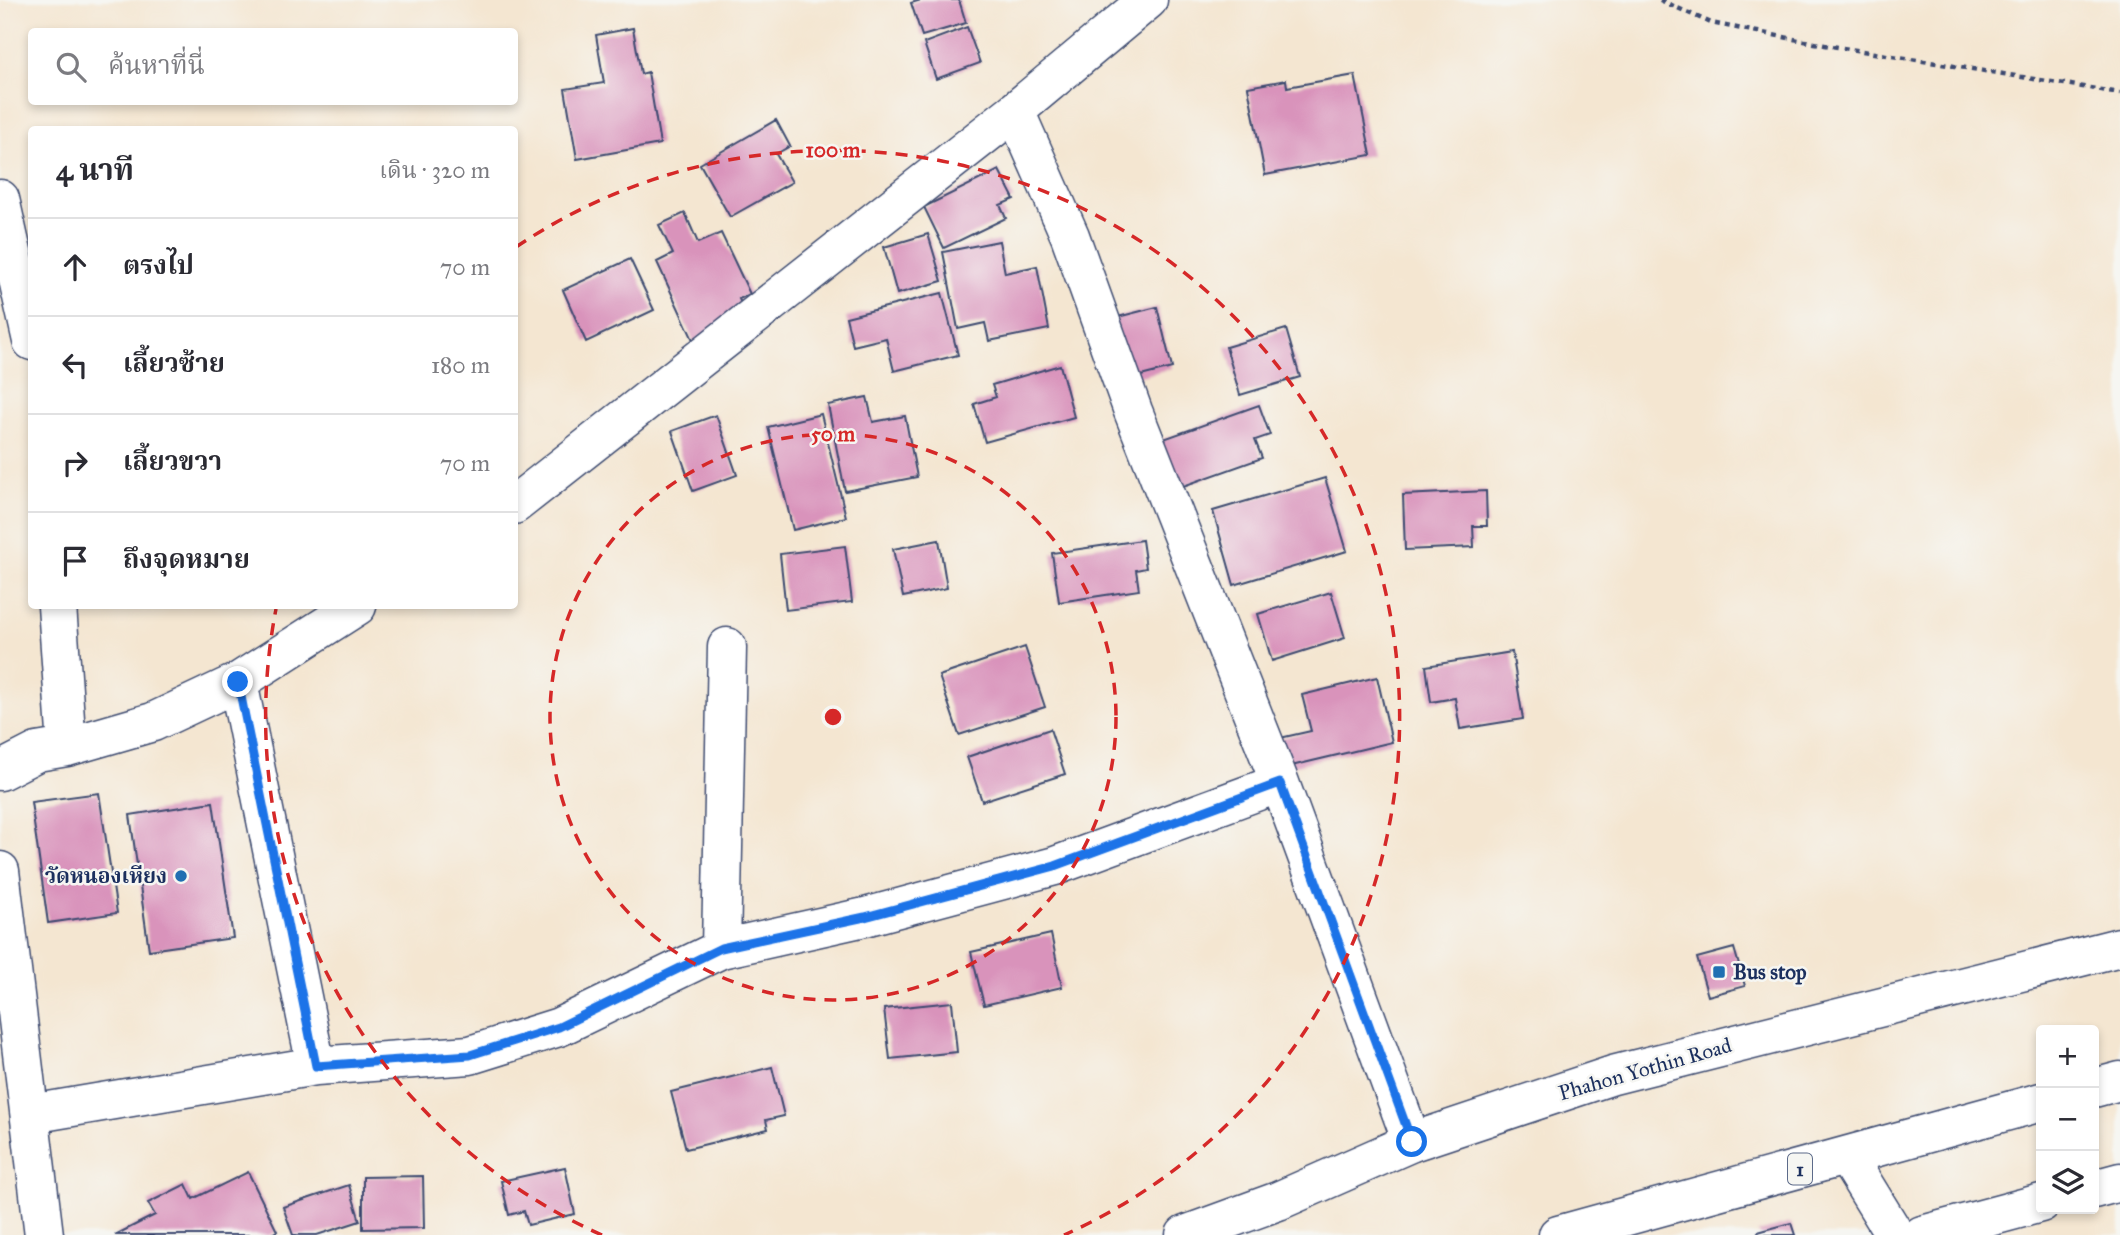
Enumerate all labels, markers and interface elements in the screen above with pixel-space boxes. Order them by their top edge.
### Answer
search box [28,28,518,105]
icon: search [52,48,90,86]
text: ค้นหาที่นี่ [108,49,205,81]
text: 100 m [806,137,861,163]
text: 4 นาที [56,152,134,188]
text: เดิน · 320 m [379,156,490,184]
icon: ahead [56,248,94,286]
text: ตรงไป [123,249,194,281]
text: 70 m [440,253,490,281]
icon: left [56,346,94,384]
text: เลี้ยวซ้าย [123,347,225,379]
text: 180 m [431,351,490,379]
text: 50 m [811,421,855,447]
icon: right [56,444,94,482]
text: เลี้ยวขวา [123,445,222,477]
text: 70 m [440,449,490,477]
icon: arrive [56,542,94,580]
text: ถึงจุดหมาย [123,543,250,575]
route end [222,666,253,697]
centre of rings [821,705,845,729]
place label: วัดหนองเหียง [45,863,167,889]
marker: วัดหนองเหียง [173,868,189,884]
place label: Bus stop [1733,959,1807,985]
marker: Bus stop [1711,964,1727,980]
map controls [2036,1025,2099,1214]
button: + [2036,1025,2099,1088]
street label: Phahon Yothin Road [1555,1032,1735,1106]
button: − [2036,1088,2099,1151]
route start [1396,1126,1427,1157]
button: layers [2036,1151,2099,1214]
road number: 1 [1788,1154,1812,1184]

